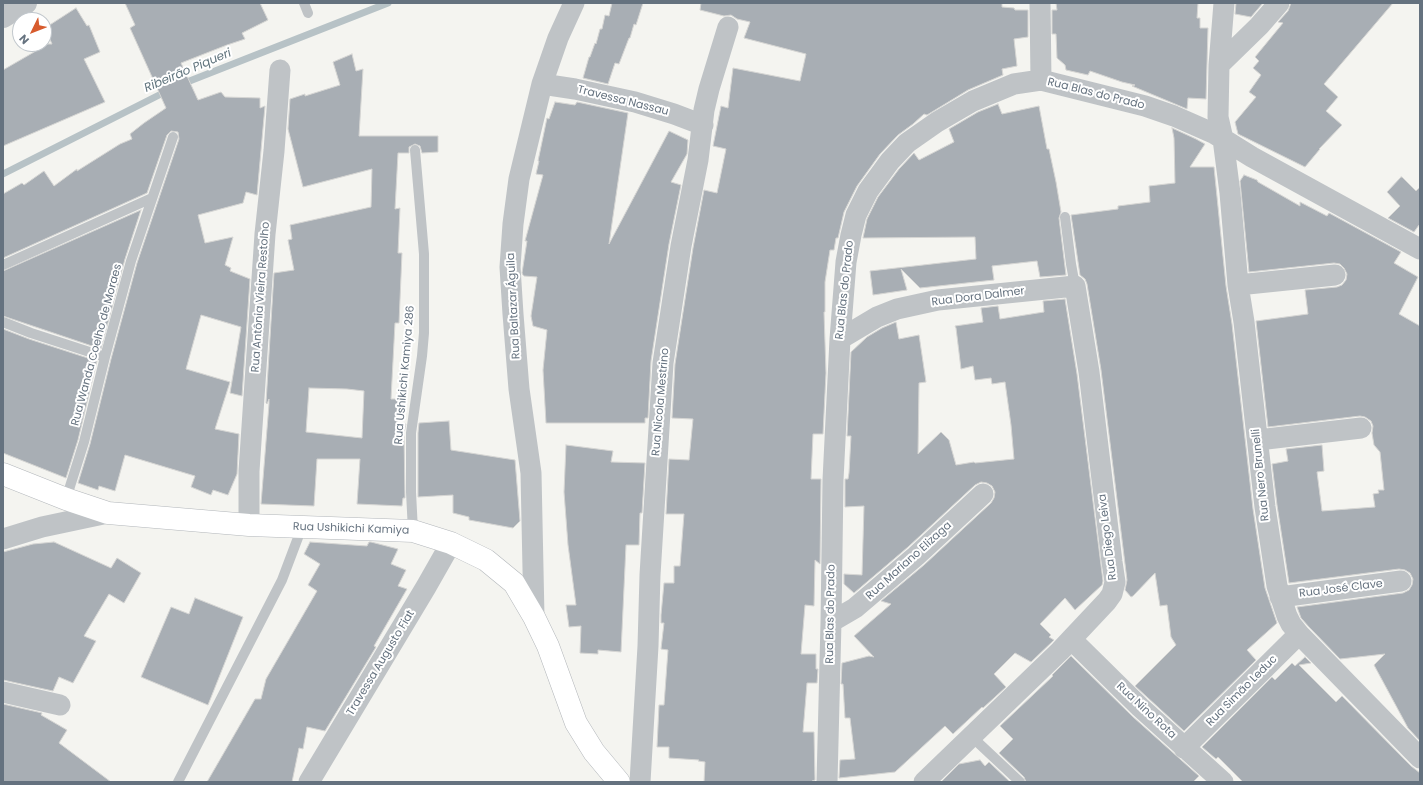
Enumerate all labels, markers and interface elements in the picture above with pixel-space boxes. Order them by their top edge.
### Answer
north arrow [12,12,52,52]
text: N [15,31,33,48]
water label: Ribeirão Piqueri [142,46,234,96]
street label: Rua Blas do Prado [1046,76,1146,112]
street label: Travessa Nassau [576,83,670,119]
street label: Rua Antônia Vieira Restolho [249,221,273,373]
street label: Rua Blas do Prado [833,240,857,340]
street label: Rua Baltazar Águila [505,252,523,360]
street label: Rua Wanda Coelho de Moraes [69,263,125,427]
street label: Rua Dora Dalmer [931,285,1025,309]
street label: Rua Ushikichi Kamiya 286 [392,305,418,445]
street label: Rua Nicola Mestrino [650,347,672,457]
street label: Rua Nero Brunelli [1250,428,1272,522]
street label: Rua Diego Leiva [1096,493,1120,581]
street label: Rua Mariano Elizaga [863,519,955,603]
street label: Rua Ushikichi Kamiya [293,520,409,538]
street label: Rua Blas do Prado [824,564,838,664]
street label: Rua José Clave [1298,577,1384,601]
street label: Travessa Augusto Fiat [344,608,418,718]
street label: Rua Simão Leduc [1204,653,1280,729]
street label: Rua Nino Rota [1113,680,1179,742]

